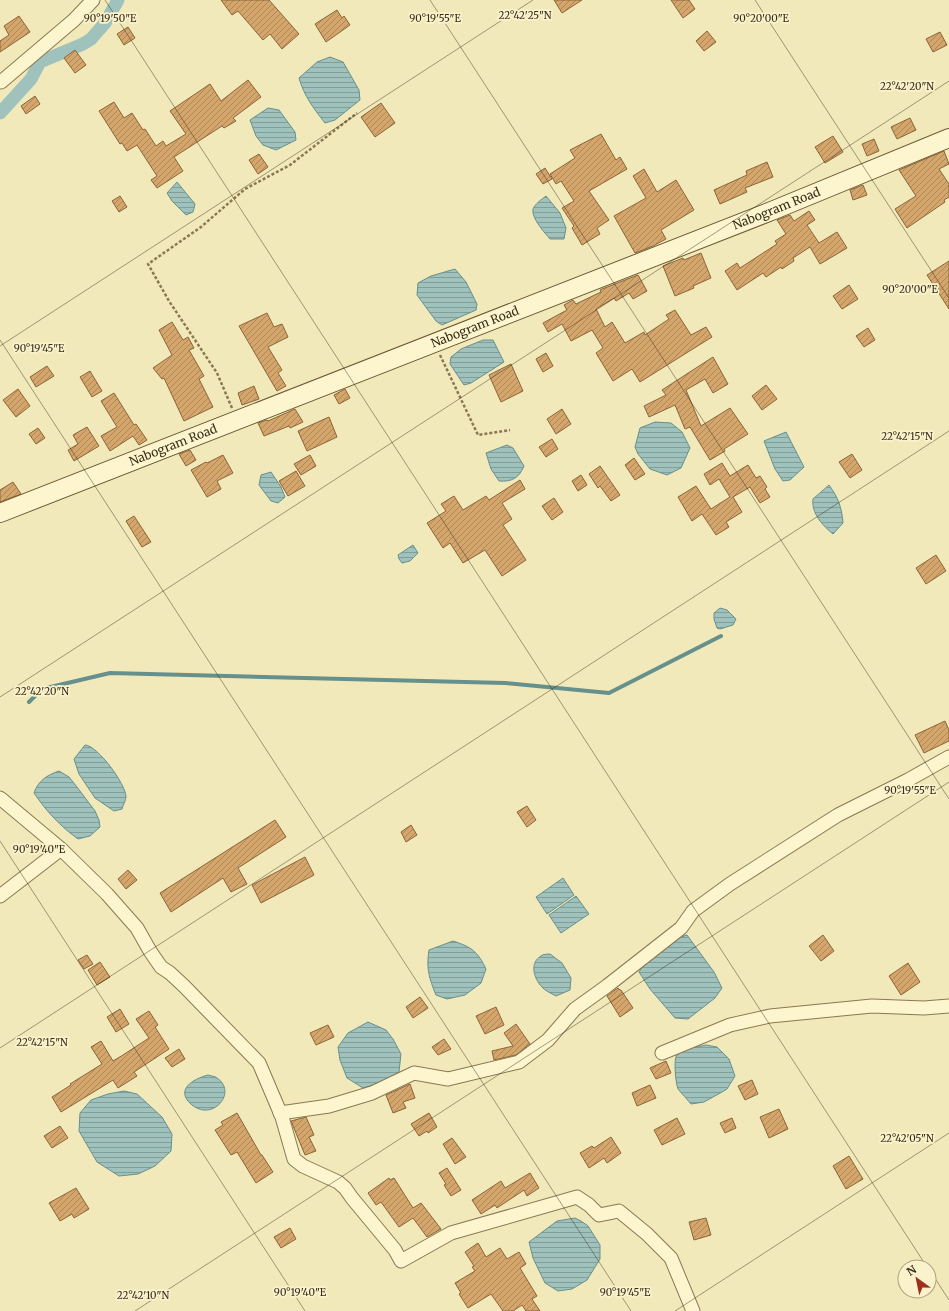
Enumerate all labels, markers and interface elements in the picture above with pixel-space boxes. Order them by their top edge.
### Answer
text: 22°42'25"N [499,9,552,22]
text: 90°19'50"E [84,12,137,25]
text: 90°19'55"E [409,12,461,25]
text: 90°20'00"E [733,12,789,25]
text: 22°42'20"N [880,80,934,93]
street label: Nabogram Road [730,184,822,232]
text: 90°20'00"E [882,283,938,296]
street label: Nabogram Road [429,303,521,351]
text: 90°19'45"E [14,342,65,355]
street label: Nabogram Road [127,421,219,469]
text: 22°42'15"N [881,430,933,443]
text: 22°42'20"N [15,685,69,698]
text: 90°19'55"E [884,784,936,797]
text: 90°19'40"E [13,843,66,856]
text: 22°42'15"N [16,1036,68,1049]
text: 22°42'05"N [880,1132,934,1145]
north arrow [897,1259,937,1299]
text: N [904,1262,919,1279]
text: 90°19'40"E [274,1286,327,1299]
text: 90°19'45"E [600,1286,651,1299]
text: 22°42'10"N [117,1289,169,1302]

